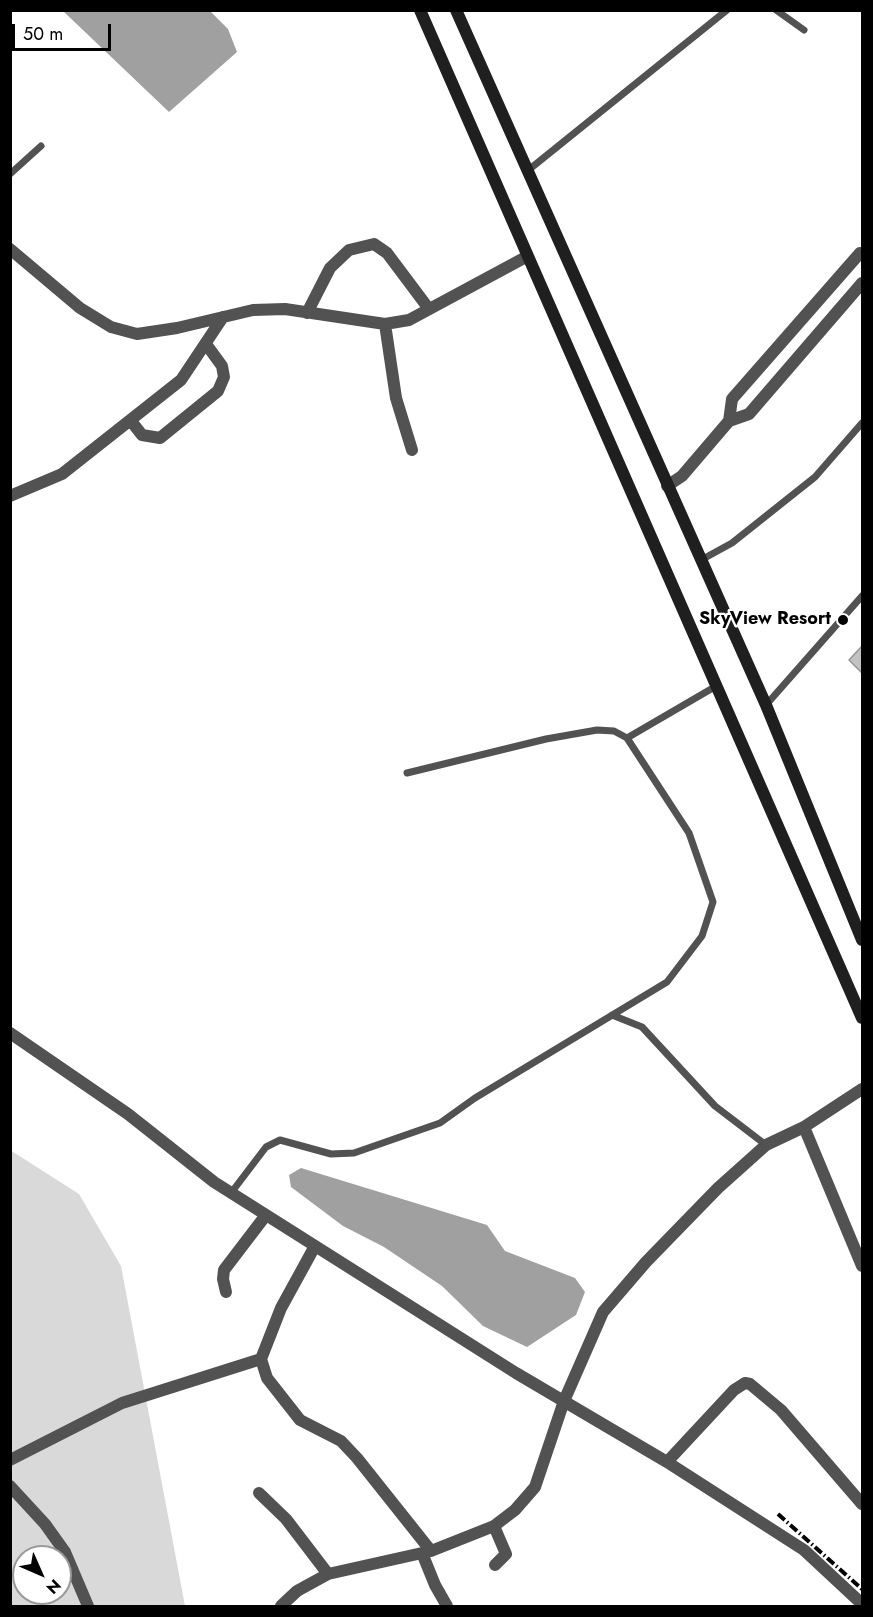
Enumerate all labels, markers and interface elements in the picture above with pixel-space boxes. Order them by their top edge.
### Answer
scale bar [15,12,114,50]
text: 50 m [23,21,63,47]
place label: SkyView Resort [699,609,831,631]
marker: SkyView Resort [836,613,850,627]
north arrow [12,1545,72,1605]
text: N [41,1574,66,1599]

